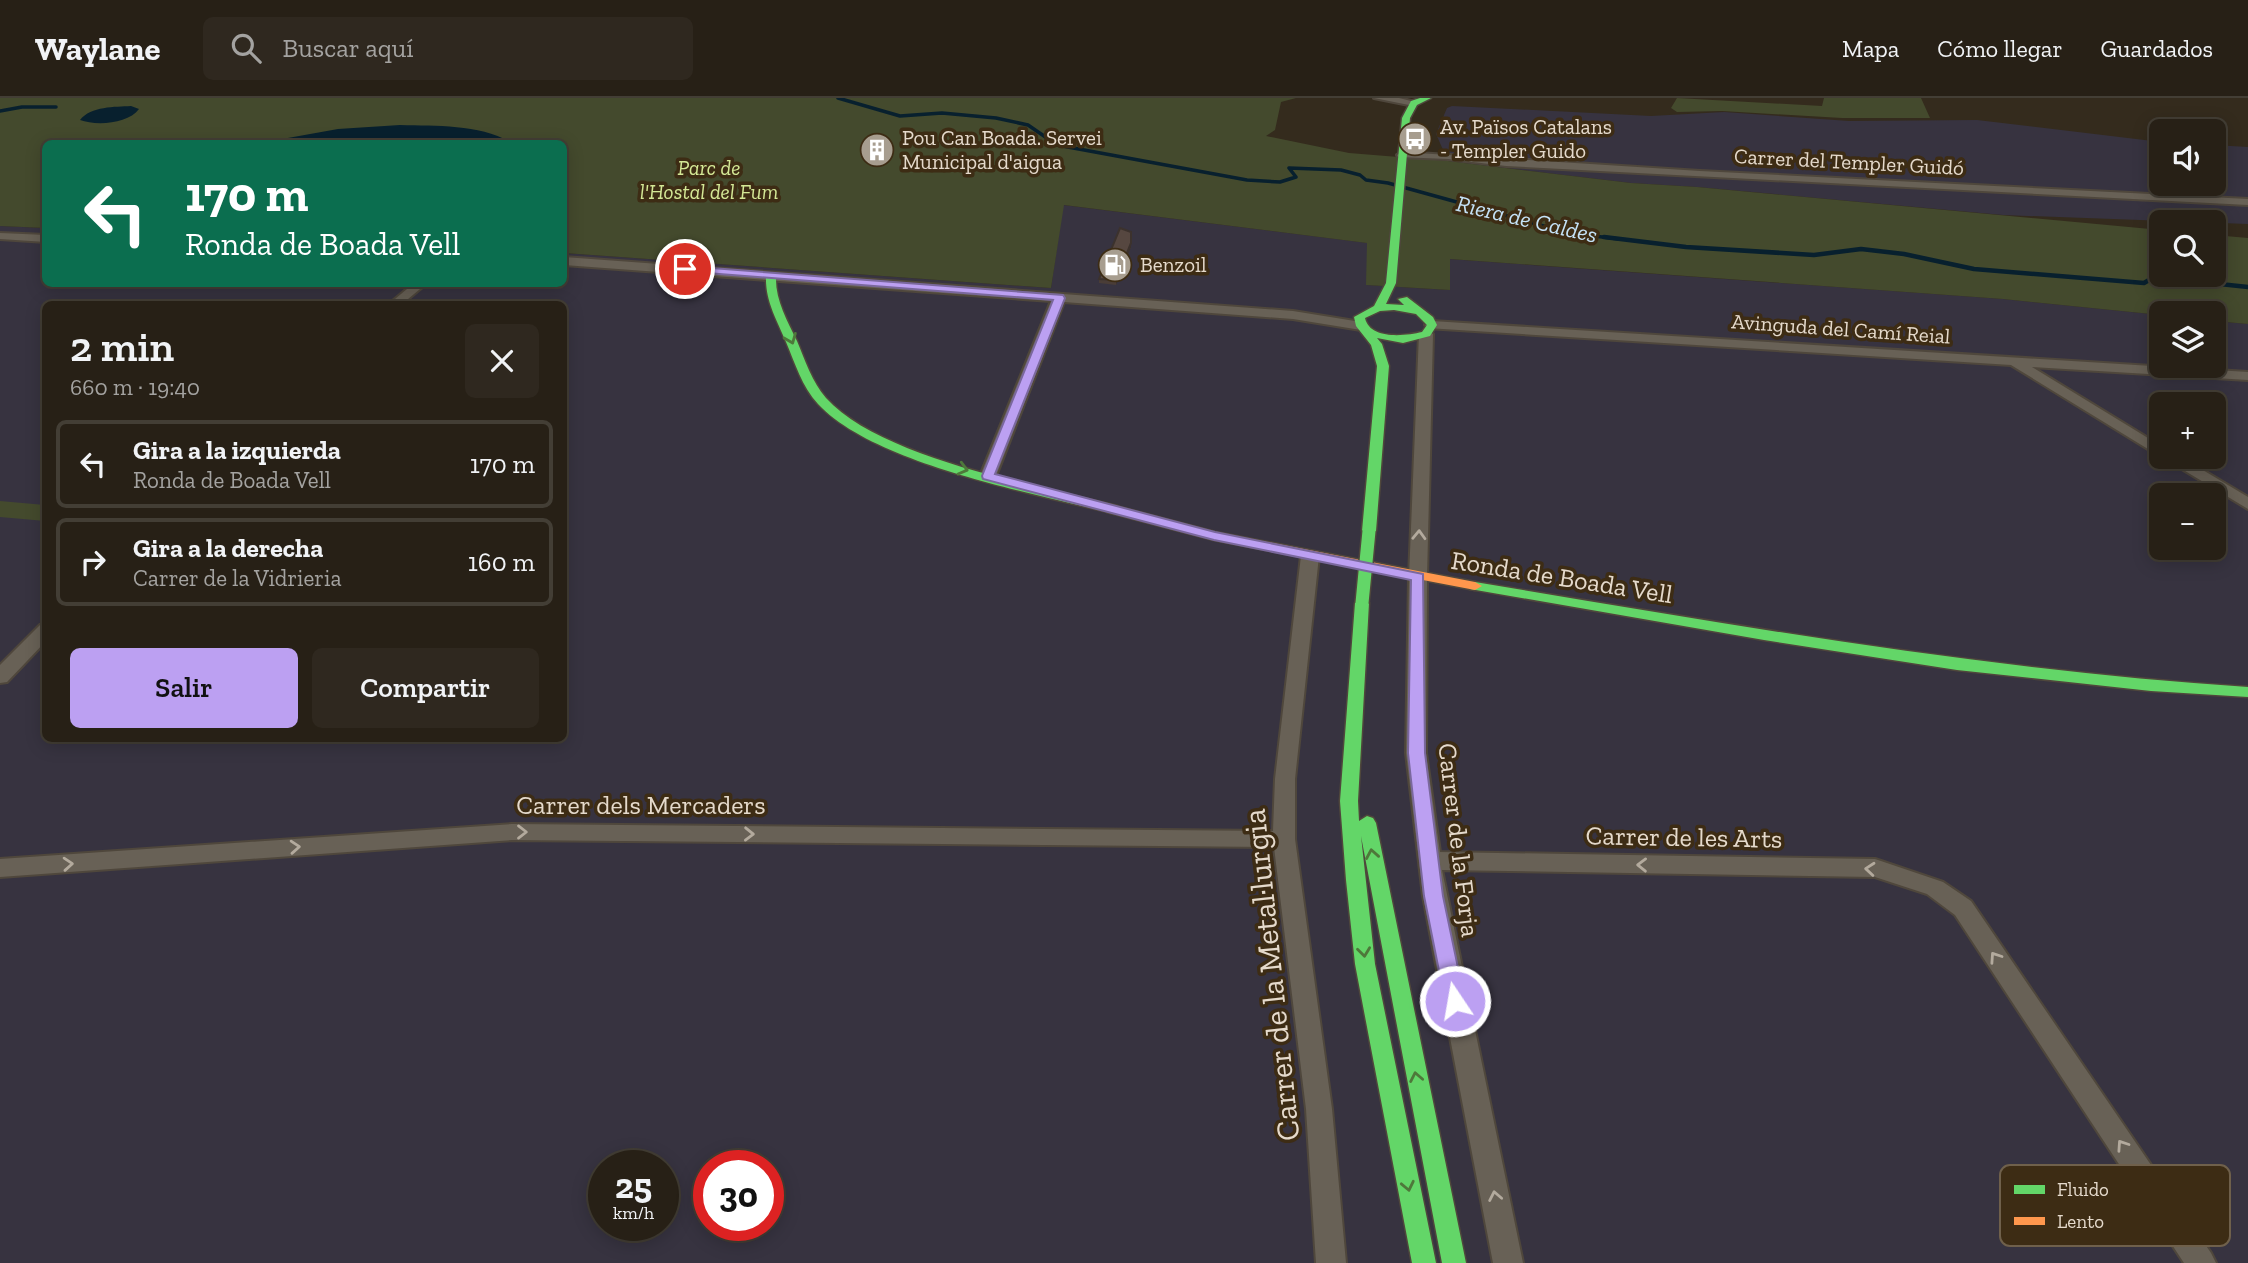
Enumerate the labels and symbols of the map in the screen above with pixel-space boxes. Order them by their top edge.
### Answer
place label: Av. Països Catalans - Templer Guido [1440,114,1612,163]
bus stop icon: Av. Països Catalans - Templer Guido [1396,120,1434,158]
place label: Pou Can Boada. Servei Municipal d'aigua [902,125,1102,174]
building icon: Pou Can Boada. Servei Municipal d'aigua [858,131,896,169]
street label: Carrer del Templer Guidó [1733,143,1965,180]
park label: Parc de l'Hostal del Fum [640,155,778,204]
water label: Riera de Caldes [1454,189,1600,249]
pin [655,239,715,299]
fuel station icon: Benzoil [1096,246,1134,284]
place label: Benzoil [1140,252,1207,277]
street label: Avinguda del Camí Reial [1731,308,1952,349]
one-way arrow [782,333,796,345]
one-way arrow [956,461,968,475]
one-way arrow [1412,529,1427,540]
street label: Ronda de Boada Vell [1449,544,1675,610]
street label: Carrer de la Forja [1431,741,1487,939]
street label: Carrer dels Mercaders [516,789,766,821]
street label: Carrer de la Metal·lurgia [1235,807,1307,1143]
street label: Carrer de les Arts [1585,819,1783,855]
one-way arrow [517,824,528,840]
one-way arrow [745,826,755,842]
one-way arrow [290,840,301,855]
one-way arrow [1365,848,1380,860]
one-way arrow [63,856,74,871]
one-way arrow [1637,857,1648,872]
one-way arrow [1864,862,1875,877]
one-way arrow [1356,946,1371,958]
one-way arrow [1991,951,2004,964]
position arrow [1418,964,1492,1038]
one-way arrow [1410,1071,1425,1083]
one-way arrow [2117,1140,2130,1153]
speed limit sign: 30 [693,1150,784,1241]
legend [2000,1165,2230,1246]
text: Fluido [2057,1178,2109,1201]
one-way arrow [1400,1180,1415,1192]
one-way arrow [1488,1190,1503,1202]
text: Lento [2057,1210,2104,1233]

